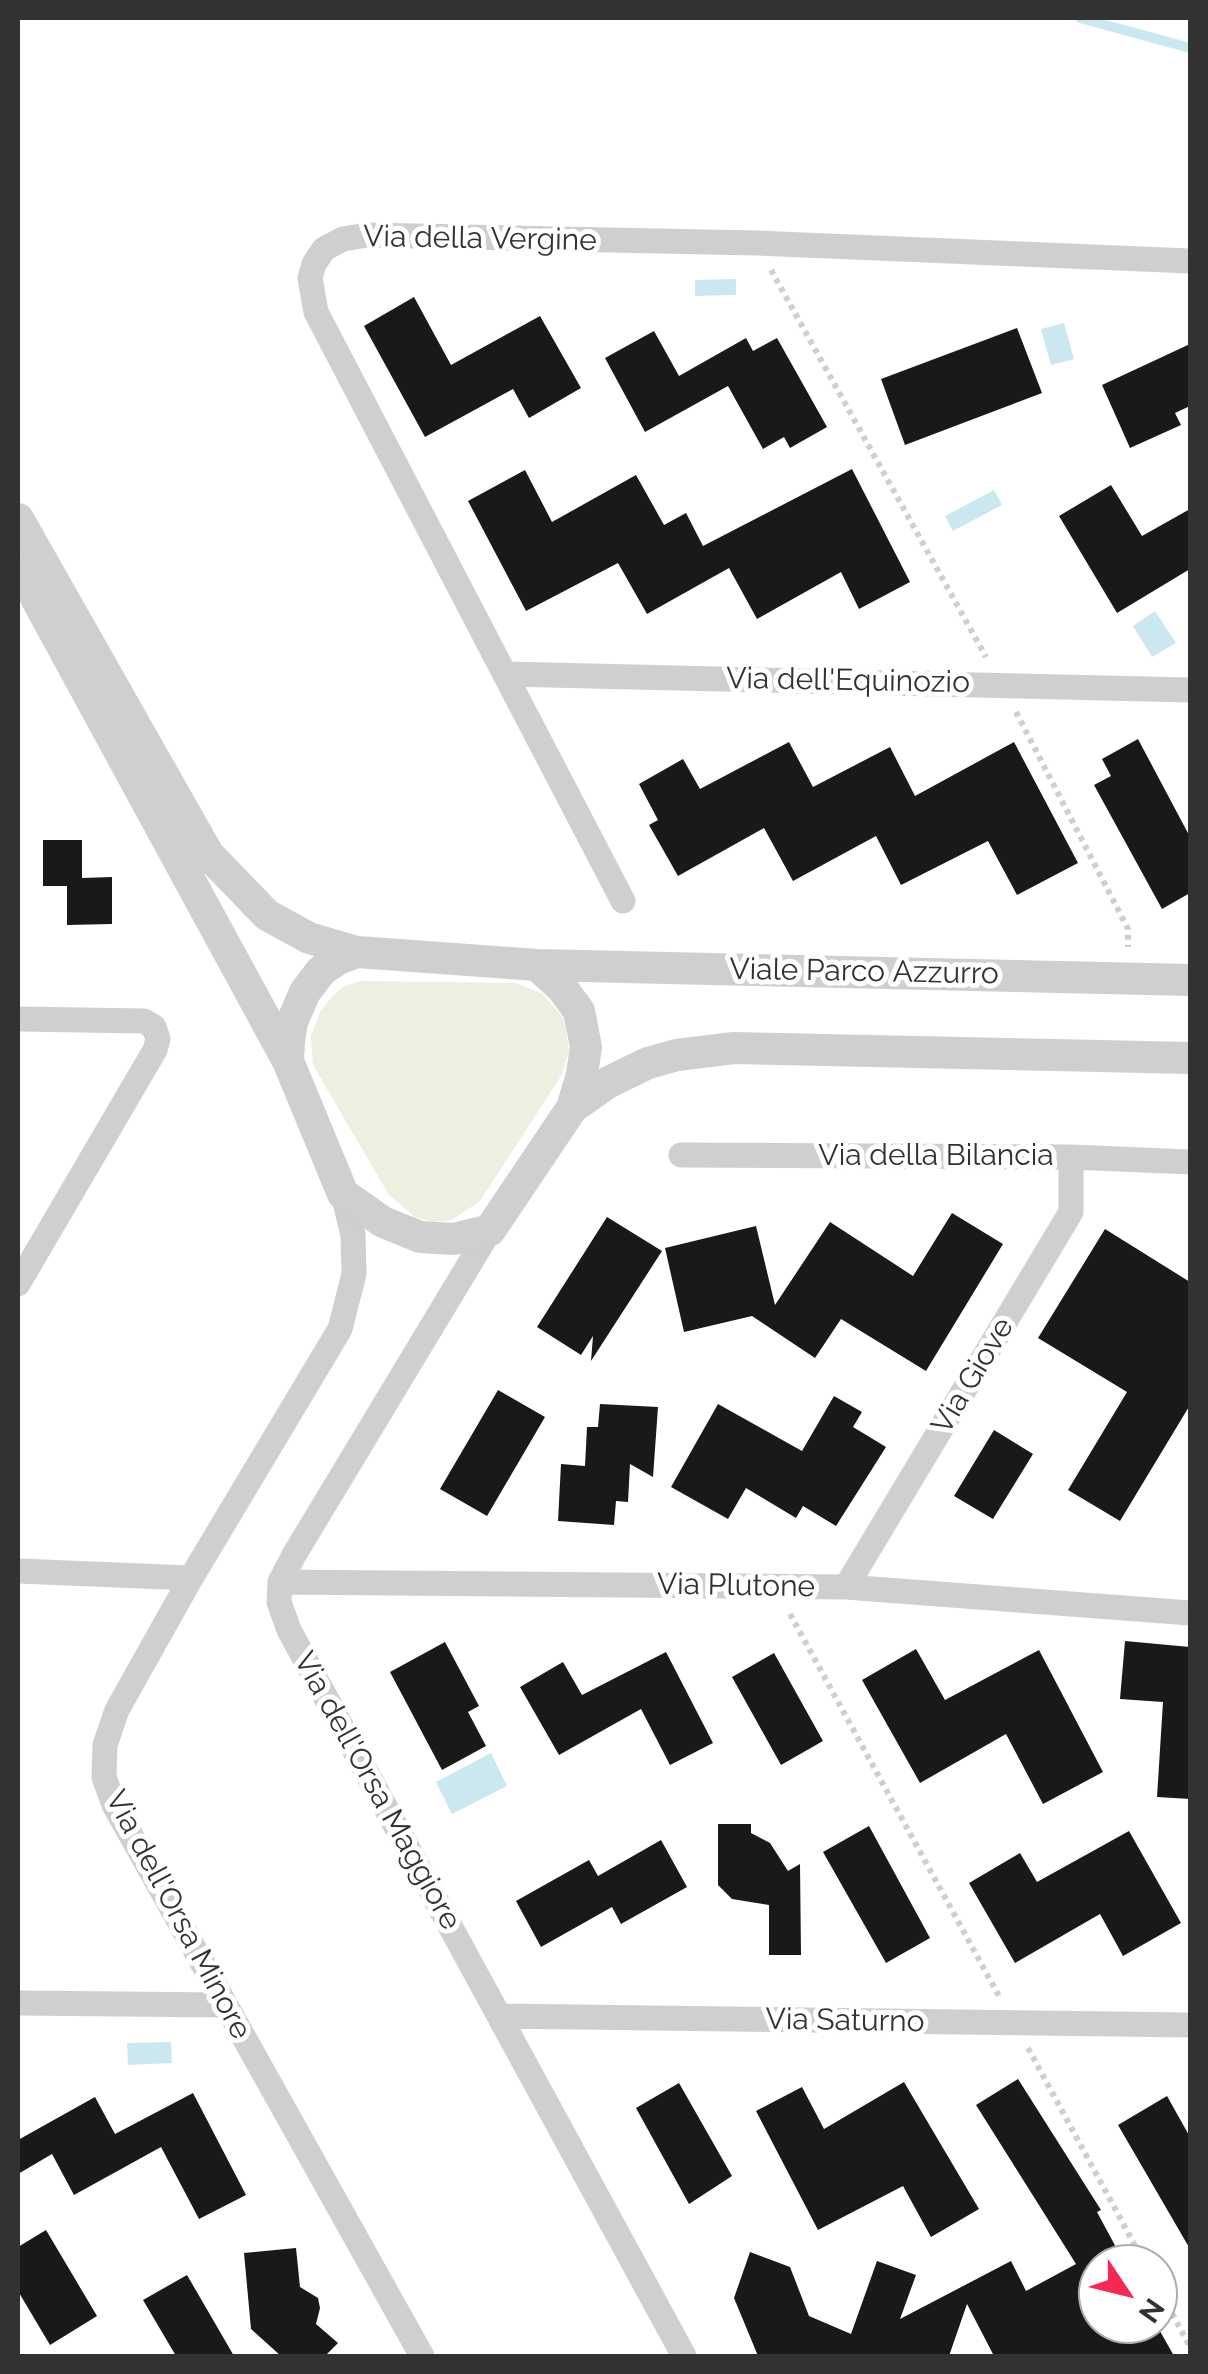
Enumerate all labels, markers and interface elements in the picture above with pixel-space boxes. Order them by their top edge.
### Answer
street label: Via della Vergine [363,219,597,259]
street label: Via dell'Equinozio [726,661,970,701]
street label: Viale Parco Azzurro [729,952,999,992]
street label: Via della Bilancia [818,1138,1054,1174]
street label: Via Giove [924,1311,1022,1441]
street label: Via Plutone [657,1567,815,1605]
street label: Via dell'Orsa Maggiore [286,1646,468,1936]
street label: Via dell'Orsa Minore [97,1785,259,2045]
street label: Via Saturno [765,2002,925,2040]
north arrow [1078,2244,1178,2344]
text: N [1132,2292,1171,2329]

